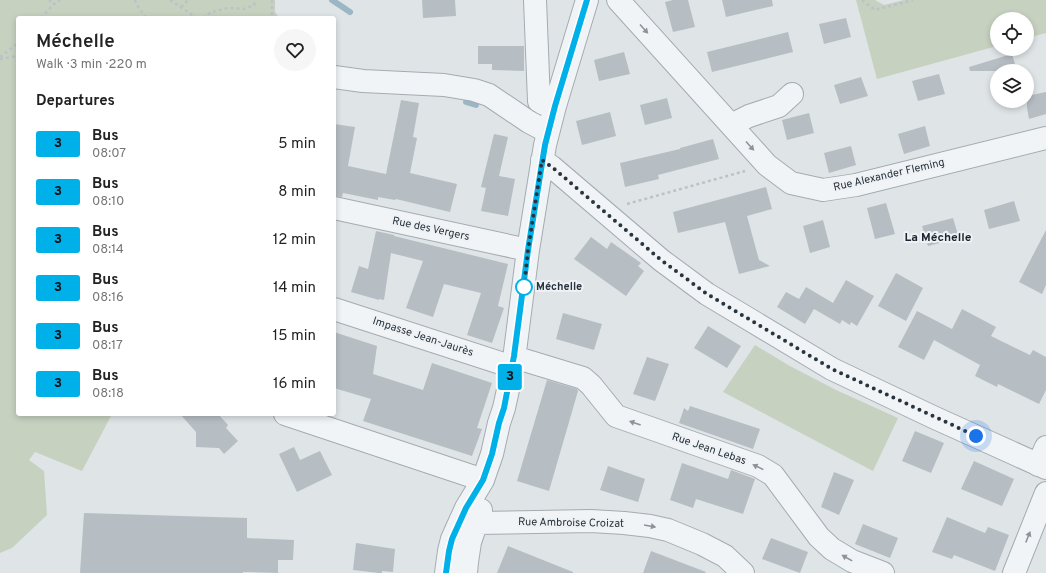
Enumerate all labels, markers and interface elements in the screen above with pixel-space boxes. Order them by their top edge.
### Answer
map controls [990,12,1034,108]
button: locate [990,12,1034,56]
one-way arrow [640,24,649,34]
button: heart [274,29,316,71]
text: Méchelle [36,30,115,54]
text: Walk · 3 min · 220 m [36,57,147,73]
button: layers [990,64,1034,108]
text: Departures [36,92,115,111]
text: Bus [92,127,119,146]
text: 3 [54,135,62,152]
text: 5 min [278,135,316,154]
one-way arrow [745,142,754,151]
text: 08:07 [92,146,126,162]
street label: Rue Alexander Fleming [832,155,946,195]
text: Bus [92,175,119,194]
text: 3 [54,183,62,200]
text: 8 min [278,183,316,202]
text: 08:10 [92,194,124,210]
street label: Rue des Vergers [391,214,471,244]
text: Bus [92,223,119,242]
district label: La Méchelle [905,230,972,246]
text: 3 [54,231,62,248]
text: 12 min [273,231,316,250]
text: 08:14 [92,242,124,258]
text: Bus [92,271,119,290]
marker: Méchelle [515,278,533,296]
text: 3 [54,279,62,296]
text: 14 min [273,279,316,298]
place label: Méchelle [536,280,582,294]
text: 08:16 [92,290,124,306]
street label: Impasse Jean-Jaurès [371,314,475,360]
text: Bus [92,319,119,338]
text: 3 [54,327,62,344]
text: 15 min [273,327,316,346]
text: 08:17 [92,338,123,354]
line badge: 3 [497,364,523,390]
text: Bus [92,367,119,386]
text: 3 [506,368,514,385]
text: 3 [54,375,62,392]
text: 16 min [273,375,316,394]
text: 08:18 [92,386,124,402]
one-way arrow [629,420,641,426]
your location [966,426,986,446]
street label: Rue Jean Lebas [670,430,748,468]
one-way arrow [752,464,764,470]
street label: Rue Ambroise Croizat [518,515,624,531]
one-way arrow [644,523,656,529]
one-way arrow [1026,530,1032,542]
one-way arrow [841,555,853,561]

